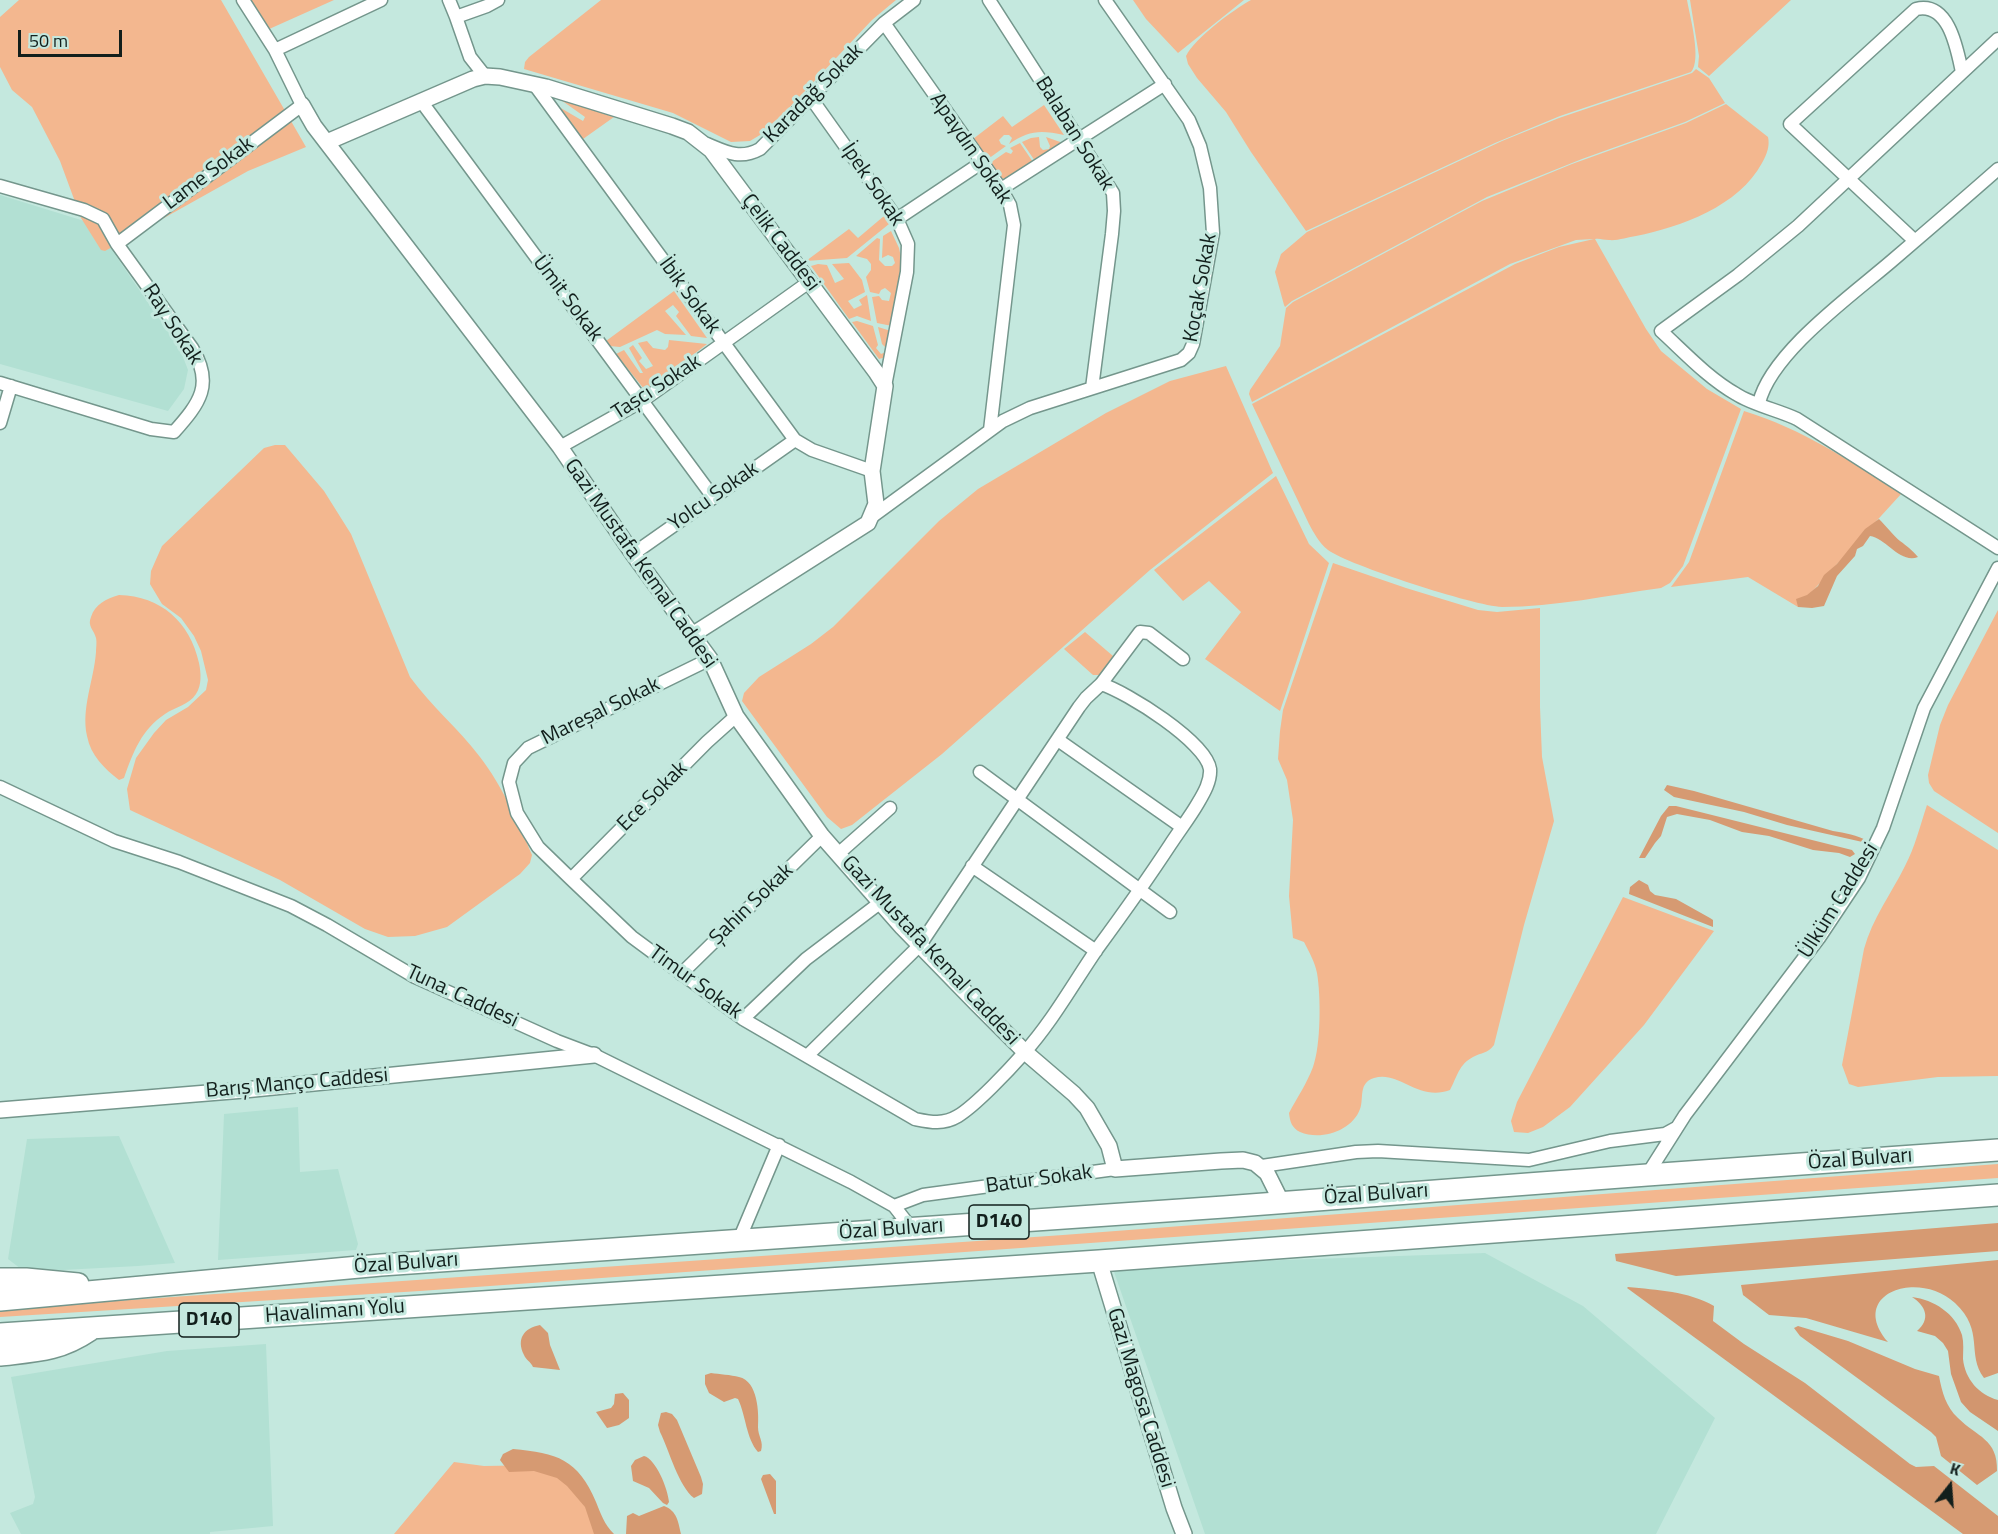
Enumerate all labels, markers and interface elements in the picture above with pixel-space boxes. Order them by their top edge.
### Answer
scale bar [21,18,124,56]
text: 50 m [29,27,68,54]
street label: Karadağ Sokak [759,39,869,149]
street label: Balaban Sokak [1029,72,1119,196]
street label: Apaydın Sokak [924,89,1016,209]
street label: Lame Sokak [159,132,259,216]
street label: İpek Sokak [835,139,909,231]
street label: Çelik Caddesi [735,189,825,297]
street label: Koçak Sokak [1179,232,1223,344]
street label: Ümit Sokak [527,251,607,347]
street label: İbik Sokak [653,253,725,339]
street label: Ray Sokak [137,280,207,370]
street label: Taşcı Sokak [608,350,706,426]
street label: Gazi Mustafa Kemal Caddesi [558,455,722,673]
street label: Yolcu Sokak [664,457,764,537]
street label: Mareşal Sokak [538,672,664,752]
street label: Ece Sokak [613,757,693,837]
street label: Ülküm Caddesi [1794,839,1884,963]
street label: Gazi Mustafa Kemal Caddesi [836,851,1024,1051]
street label: Şahin Sokak [705,859,799,951]
street label: Timur Sokak [643,941,747,1025]
street label: Tuna. Caddesi [402,960,522,1034]
street label: Barış Manço Caddesi [205,1063,389,1105]
street label: Özal Bulvarı [1807,1144,1913,1176]
street label: Batur Sokak [984,1160,1094,1200]
street label: Özal Bulvarı [1323,1179,1429,1211]
road number: D140 [969,1205,1029,1239]
street label: Özal Bulvarı [838,1214,944,1246]
street label: Özal Bulvarı [353,1248,459,1280]
street label: Havalimanı Yolu [264,1295,406,1329]
road number: D140 [179,1303,239,1337]
street label: Gazi Magosa Caddesi [1101,1305,1179,1491]
north arrow [1920,1456,1980,1516]
text: K [1947,1456,1963,1482]

